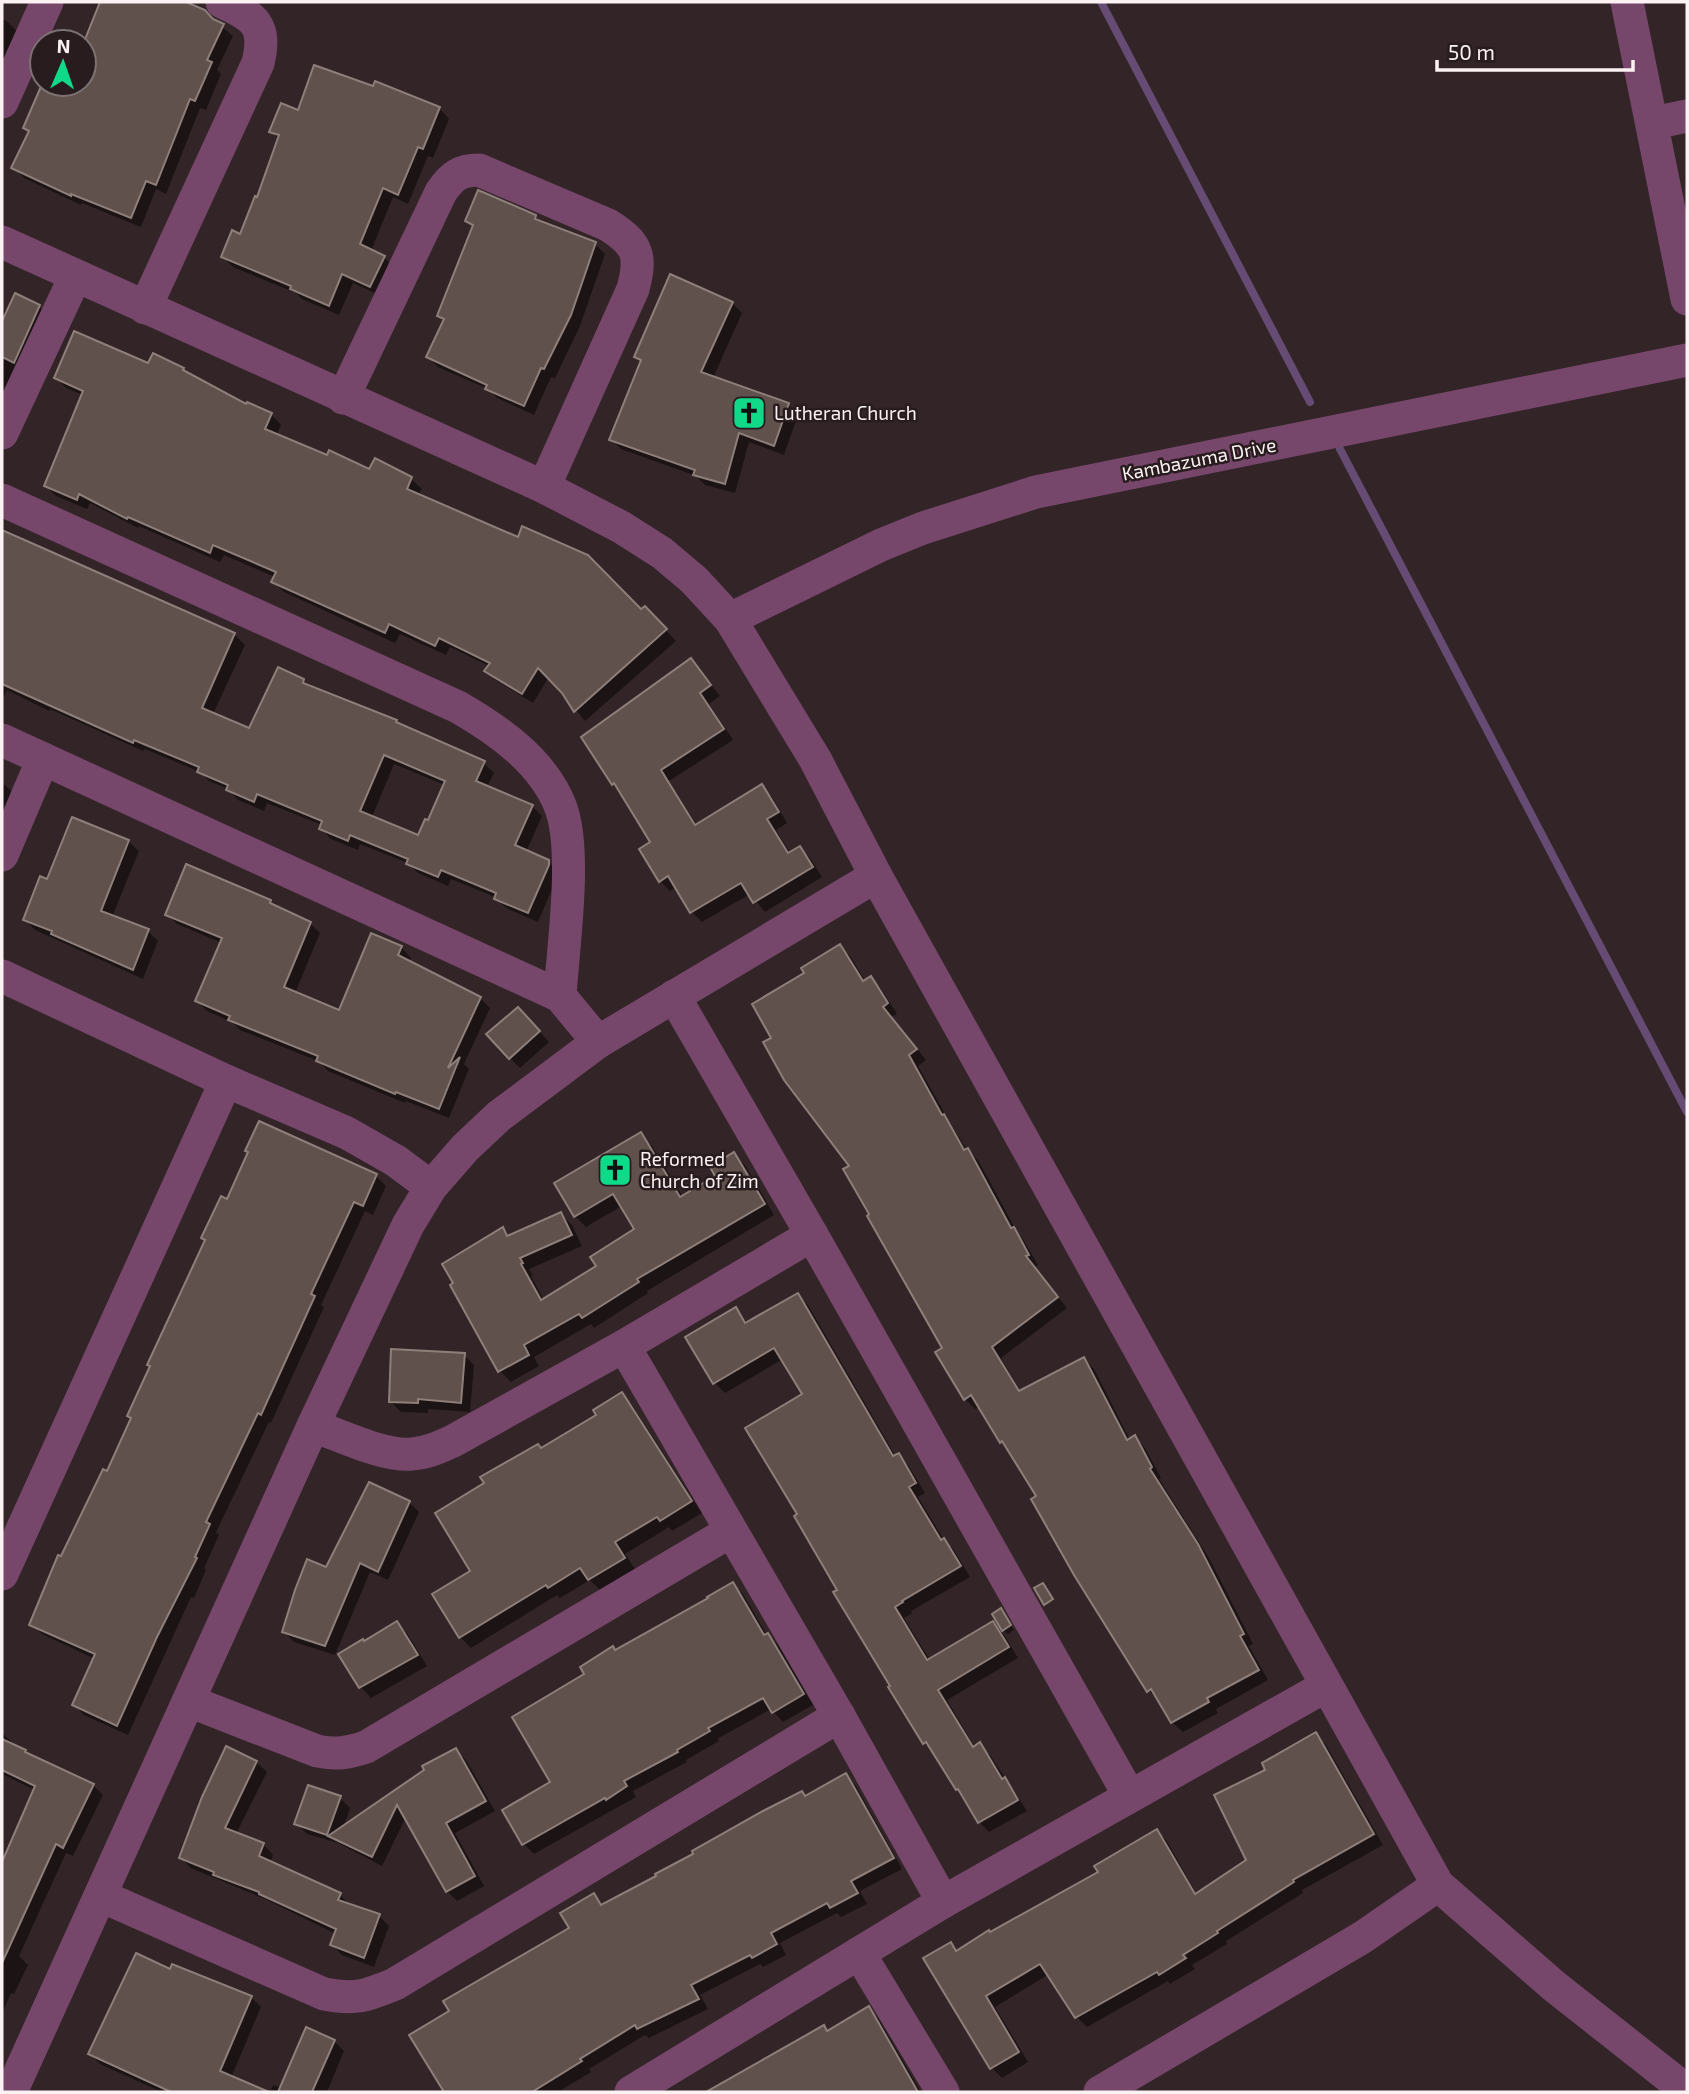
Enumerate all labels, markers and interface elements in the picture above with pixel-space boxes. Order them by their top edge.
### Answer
north arrow [28,28,98,98]
scale bar [1437,28,1633,72]
text: N [56,34,71,57]
text: 50 m [1448,39,1495,64]
church icon: Lutheran Church [730,394,768,432]
place label: Lutheran Church [774,401,917,424]
street label: Kambazuma Drive [1120,432,1278,485]
place label: Reformed Church of Zim [640,1147,759,1192]
church icon: Reformed Church of Zim [596,1151,634,1189]

